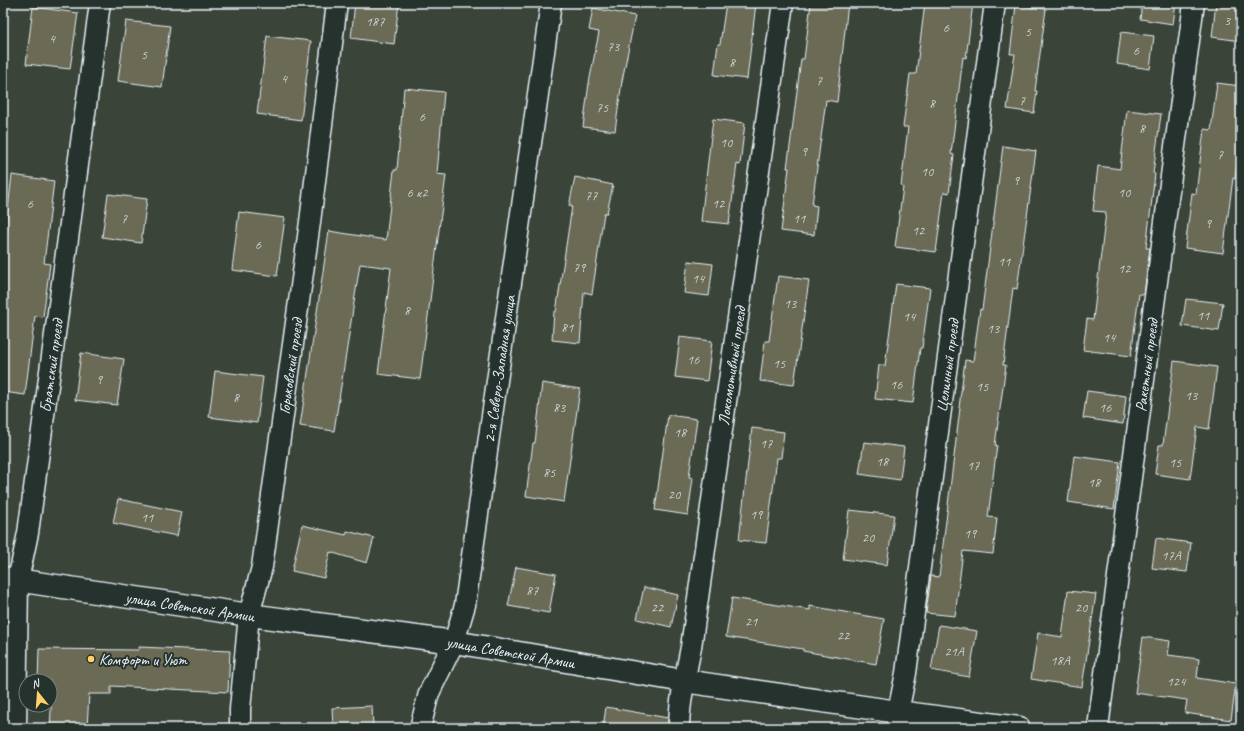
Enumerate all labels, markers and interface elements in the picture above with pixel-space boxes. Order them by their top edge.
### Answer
house number: 3 [1224,12,1232,29]
house number: 187 [366,13,385,30]
house number: 6 [943,19,950,36]
house number: 5 [1025,23,1032,40]
house number: 4 [49,30,57,47]
house number: 73 [607,38,621,55]
house number: 6 [1133,42,1140,59]
house number: 5 [141,46,148,63]
house number: 8 [729,54,737,71]
house number: 4 [281,70,289,87]
house number: 7 [816,72,823,89]
house number: 7 [1019,92,1026,109]
house number: 8 [929,95,937,112]
house number: 75 [596,99,609,116]
house number: 6 [419,108,426,125]
house number: 8 [1139,120,1147,137]
house number: 10 [720,134,734,151]
house number: 9 [801,143,809,160]
house number: 7 [1217,146,1224,163]
house number: 10 [921,163,935,180]
house number: 9 [1013,172,1021,189]
house number: 6 к2 [406,184,429,201]
house number: 10 [1118,184,1132,201]
house number: 77 [585,187,598,204]
house number: 6 [27,195,34,212]
house number: 12 [712,195,726,212]
house number: 7 [121,210,128,227]
house number: 11 [793,210,806,227]
house number: 9 [1205,215,1213,232]
house number: 12 [912,222,926,239]
house number: 6 [255,236,262,253]
house number: 11 [998,253,1011,270]
house number: 79 [573,259,587,276]
house number: 12 [1118,260,1132,277]
house number: 14 [692,270,706,287]
street label: 2-я Северо-Западная улица [479,293,520,444]
house number: 13 [784,295,798,312]
house number: 8 [404,302,412,319]
street label: Локомотивный проезд [714,304,751,427]
house number: 11 [1197,307,1210,324]
house number: 14 [903,308,917,325]
street label: Горьковский проезд [274,316,308,415]
street label: Ракетный проезд [1131,316,1163,413]
street label: Братский проезд [36,317,68,414]
street label: Целинный проезд [932,317,964,413]
house number: 81 [561,319,574,336]
house number: 13 [987,320,1001,337]
house number: 14 [1103,329,1117,346]
house number: 16 [687,351,700,368]
house number: 15 [773,355,786,372]
house number: 9 [96,371,104,388]
house number: 16 [890,376,903,393]
house number: 15 [976,378,989,395]
house number: 13 [1185,387,1199,404]
house number: 8 [233,389,241,406]
house number: 83 [553,399,567,416]
house number: 16 [1099,399,1112,416]
house number: 18 [674,424,688,441]
house number: 17 [760,435,773,452]
house number: 18 [876,453,890,470]
house number: 15 [1169,454,1182,471]
house number: 17 [967,457,980,474]
house number: 85 [543,464,556,481]
house number: 18 [1088,474,1102,491]
house number: 20 [668,486,682,503]
house number: 19 [750,506,764,523]
house number: 11 [141,509,154,526]
house number: 19 [964,525,978,542]
house number: 20 [862,529,876,546]
house number: 17А [1161,547,1182,564]
house number: 87 [526,582,539,599]
street label: улица Советской Армии [123,587,256,627]
house number: 22 [651,599,665,616]
house number: 20 [1075,599,1089,616]
house number: 21 [745,613,758,630]
house number: 22 [837,627,851,644]
street label: улица Советской Армии [444,632,577,673]
house number: 21А [944,643,965,660]
place label: Комфорт и Уют [99,650,188,670]
house number: 18А [1050,652,1071,669]
marker: Комфорт и Уют [86,654,96,664]
north arrow [18,673,58,713]
house number: 124 [1167,673,1187,690]
text: N [30,675,42,691]

